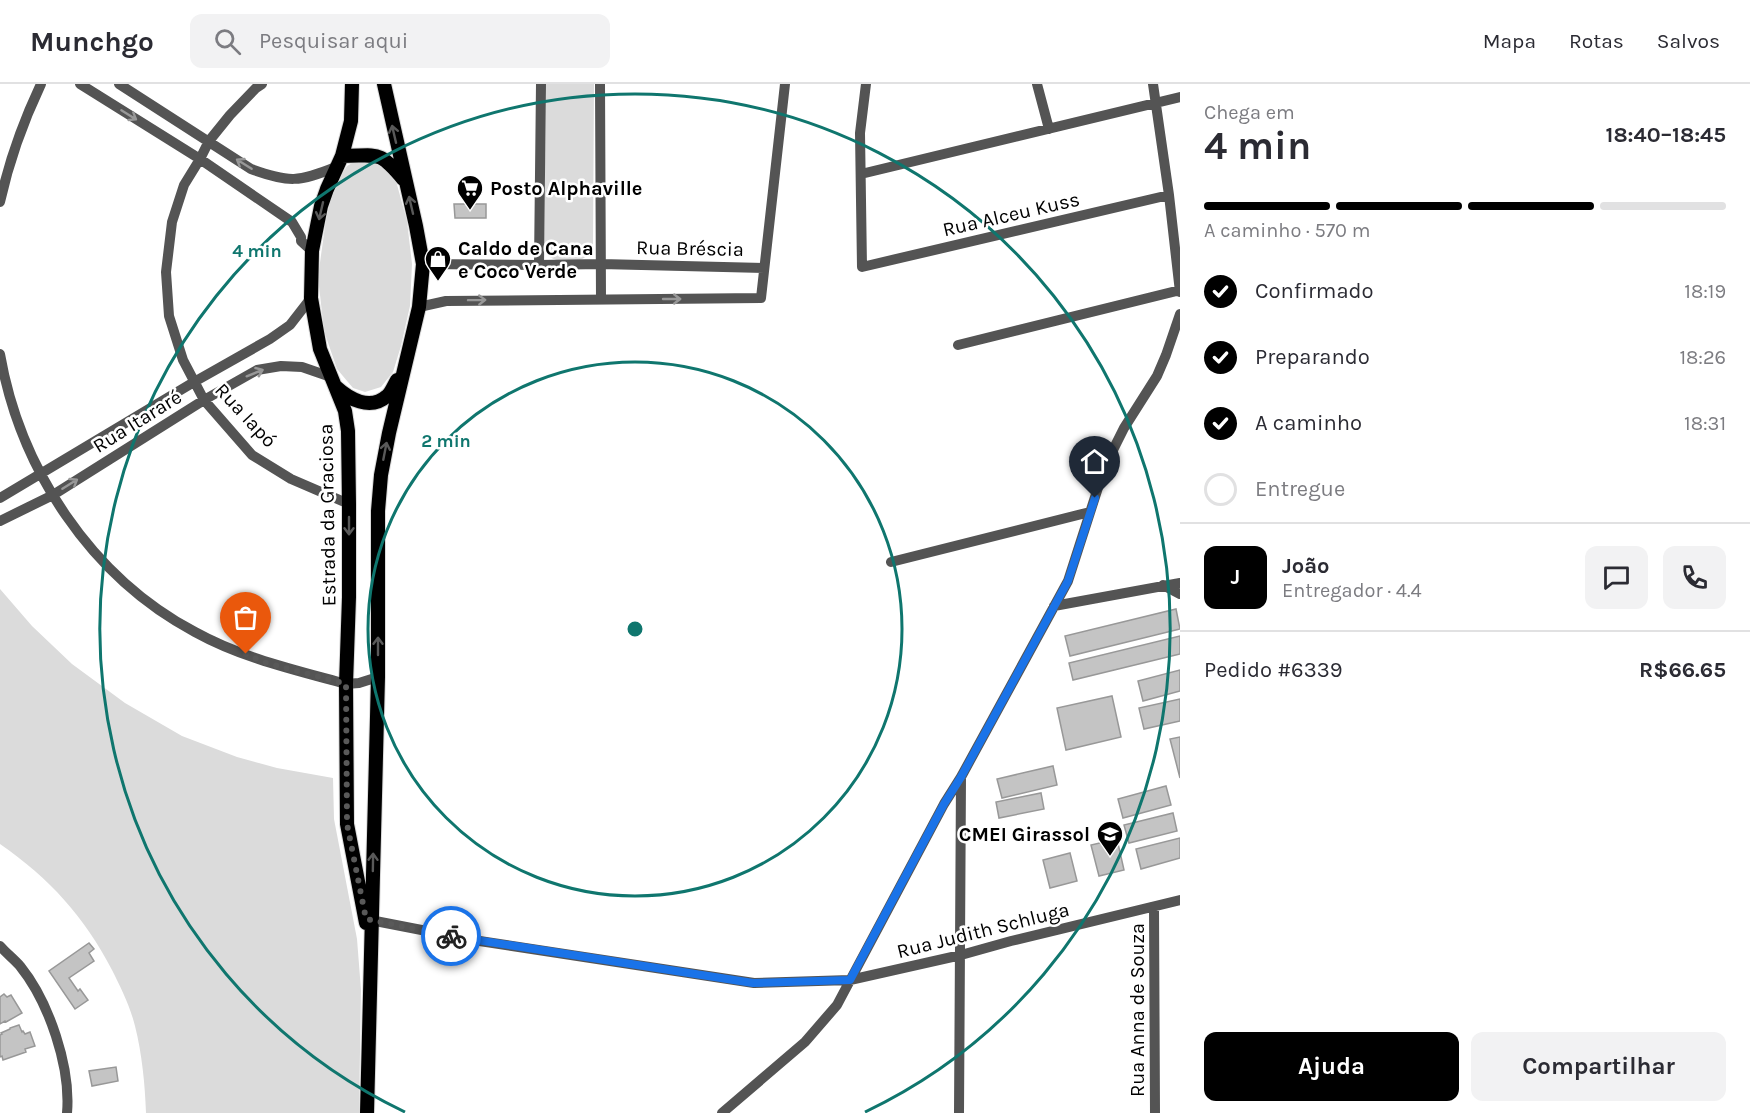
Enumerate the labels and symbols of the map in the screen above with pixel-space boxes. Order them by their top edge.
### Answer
one-way arrow [120,109,137,121]
one-way arrow [388,124,400,143]
one-way arrow [236,157,253,169]
supermarket icon: Posto Alphaville [455,173,485,211]
place label: Posto Alphaville [490,177,642,200]
street label: Rua Alceu Kuss [940,188,1082,241]
one-way arrow [405,195,417,214]
one-way arrow [314,201,326,220]
street label: Rua Bréscia [636,236,744,261]
place label: Caldo de Cana e Coco Verde [458,237,594,283]
text: 4 min [232,240,282,262]
shop icon: Caldo de Cana e Coco Verde [423,244,453,282]
one-way arrow [661,293,681,305]
one-way arrow [466,294,486,306]
one-way arrow [246,367,264,378]
street label: Rua Iapó [210,378,281,452]
street label: Rua Itararé [89,385,186,458]
street label: Estrada da Graciosa [314,424,341,606]
text: 2 min [421,430,471,452]
pin [1069,436,1120,498]
one-way arrow [380,442,391,462]
one-way arrow [62,478,78,490]
one-way arrow [343,515,355,535]
pin [220,592,271,654]
centre of rings [625,619,645,639]
one-way arrow [372,636,384,656]
school or university icon: CMEI Girassol [1095,819,1125,857]
place label: CMEI Girassol [959,823,1090,846]
one-way arrow [368,852,379,872]
street label: Rua Judith Schluga [894,898,1072,963]
courier [421,906,481,966]
street label: Rua Anna de Souza [1126,923,1149,1097]

